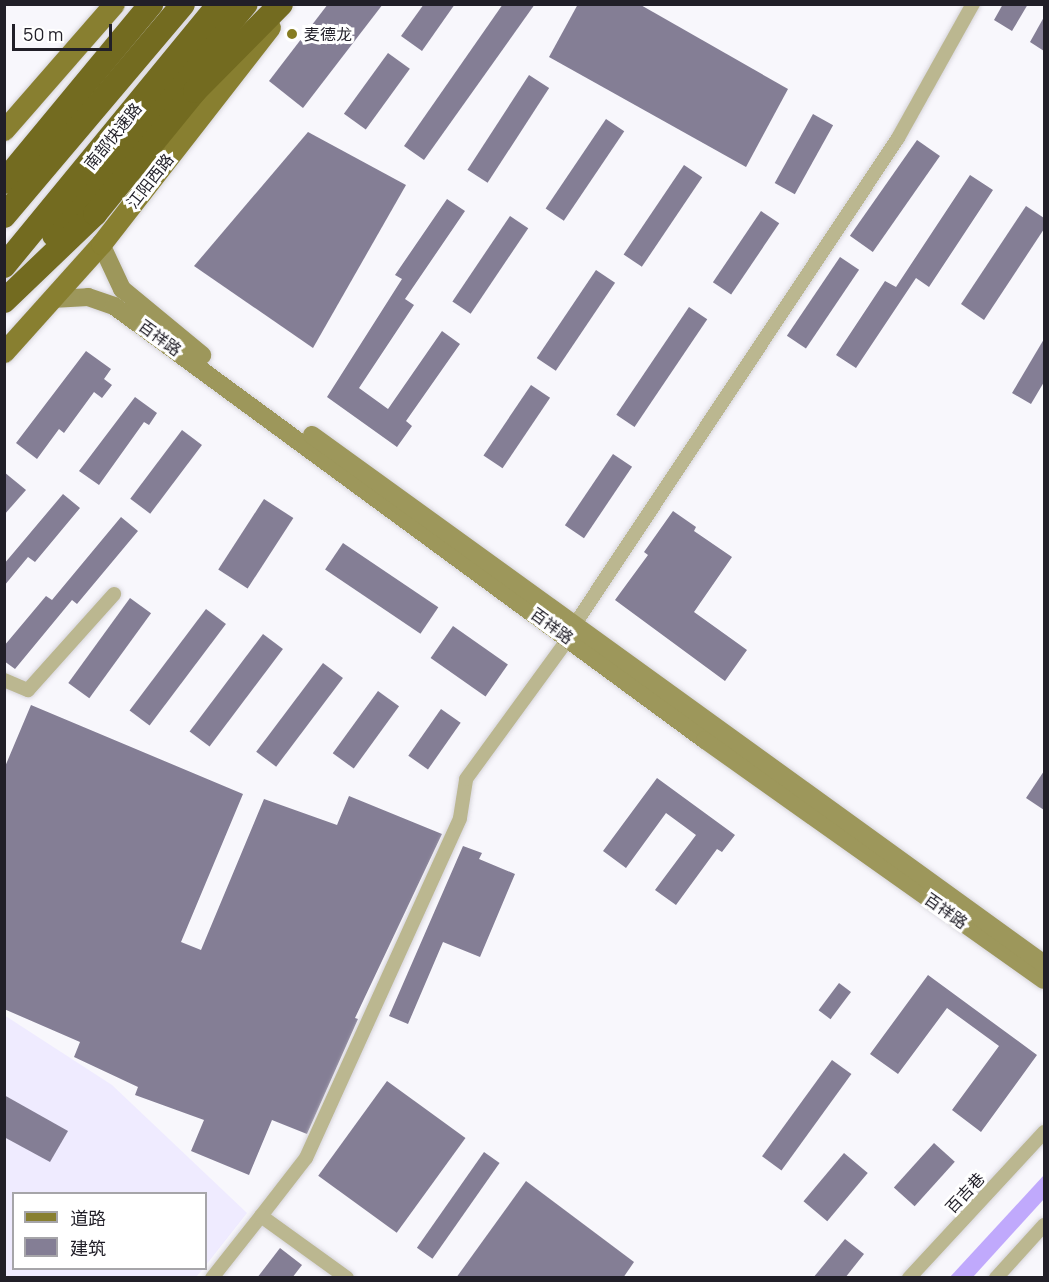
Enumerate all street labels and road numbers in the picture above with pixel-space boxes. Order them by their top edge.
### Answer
street label: 南部快速路 [80,99,146,173]
street label: 江阳西路 [123,150,177,212]
street label: 百祥路 [135,316,185,360]
street label: 百祥路 [527,604,577,648]
street label: 百祥路 [921,889,971,933]
street label: 百吉巷 [942,1169,988,1217]

